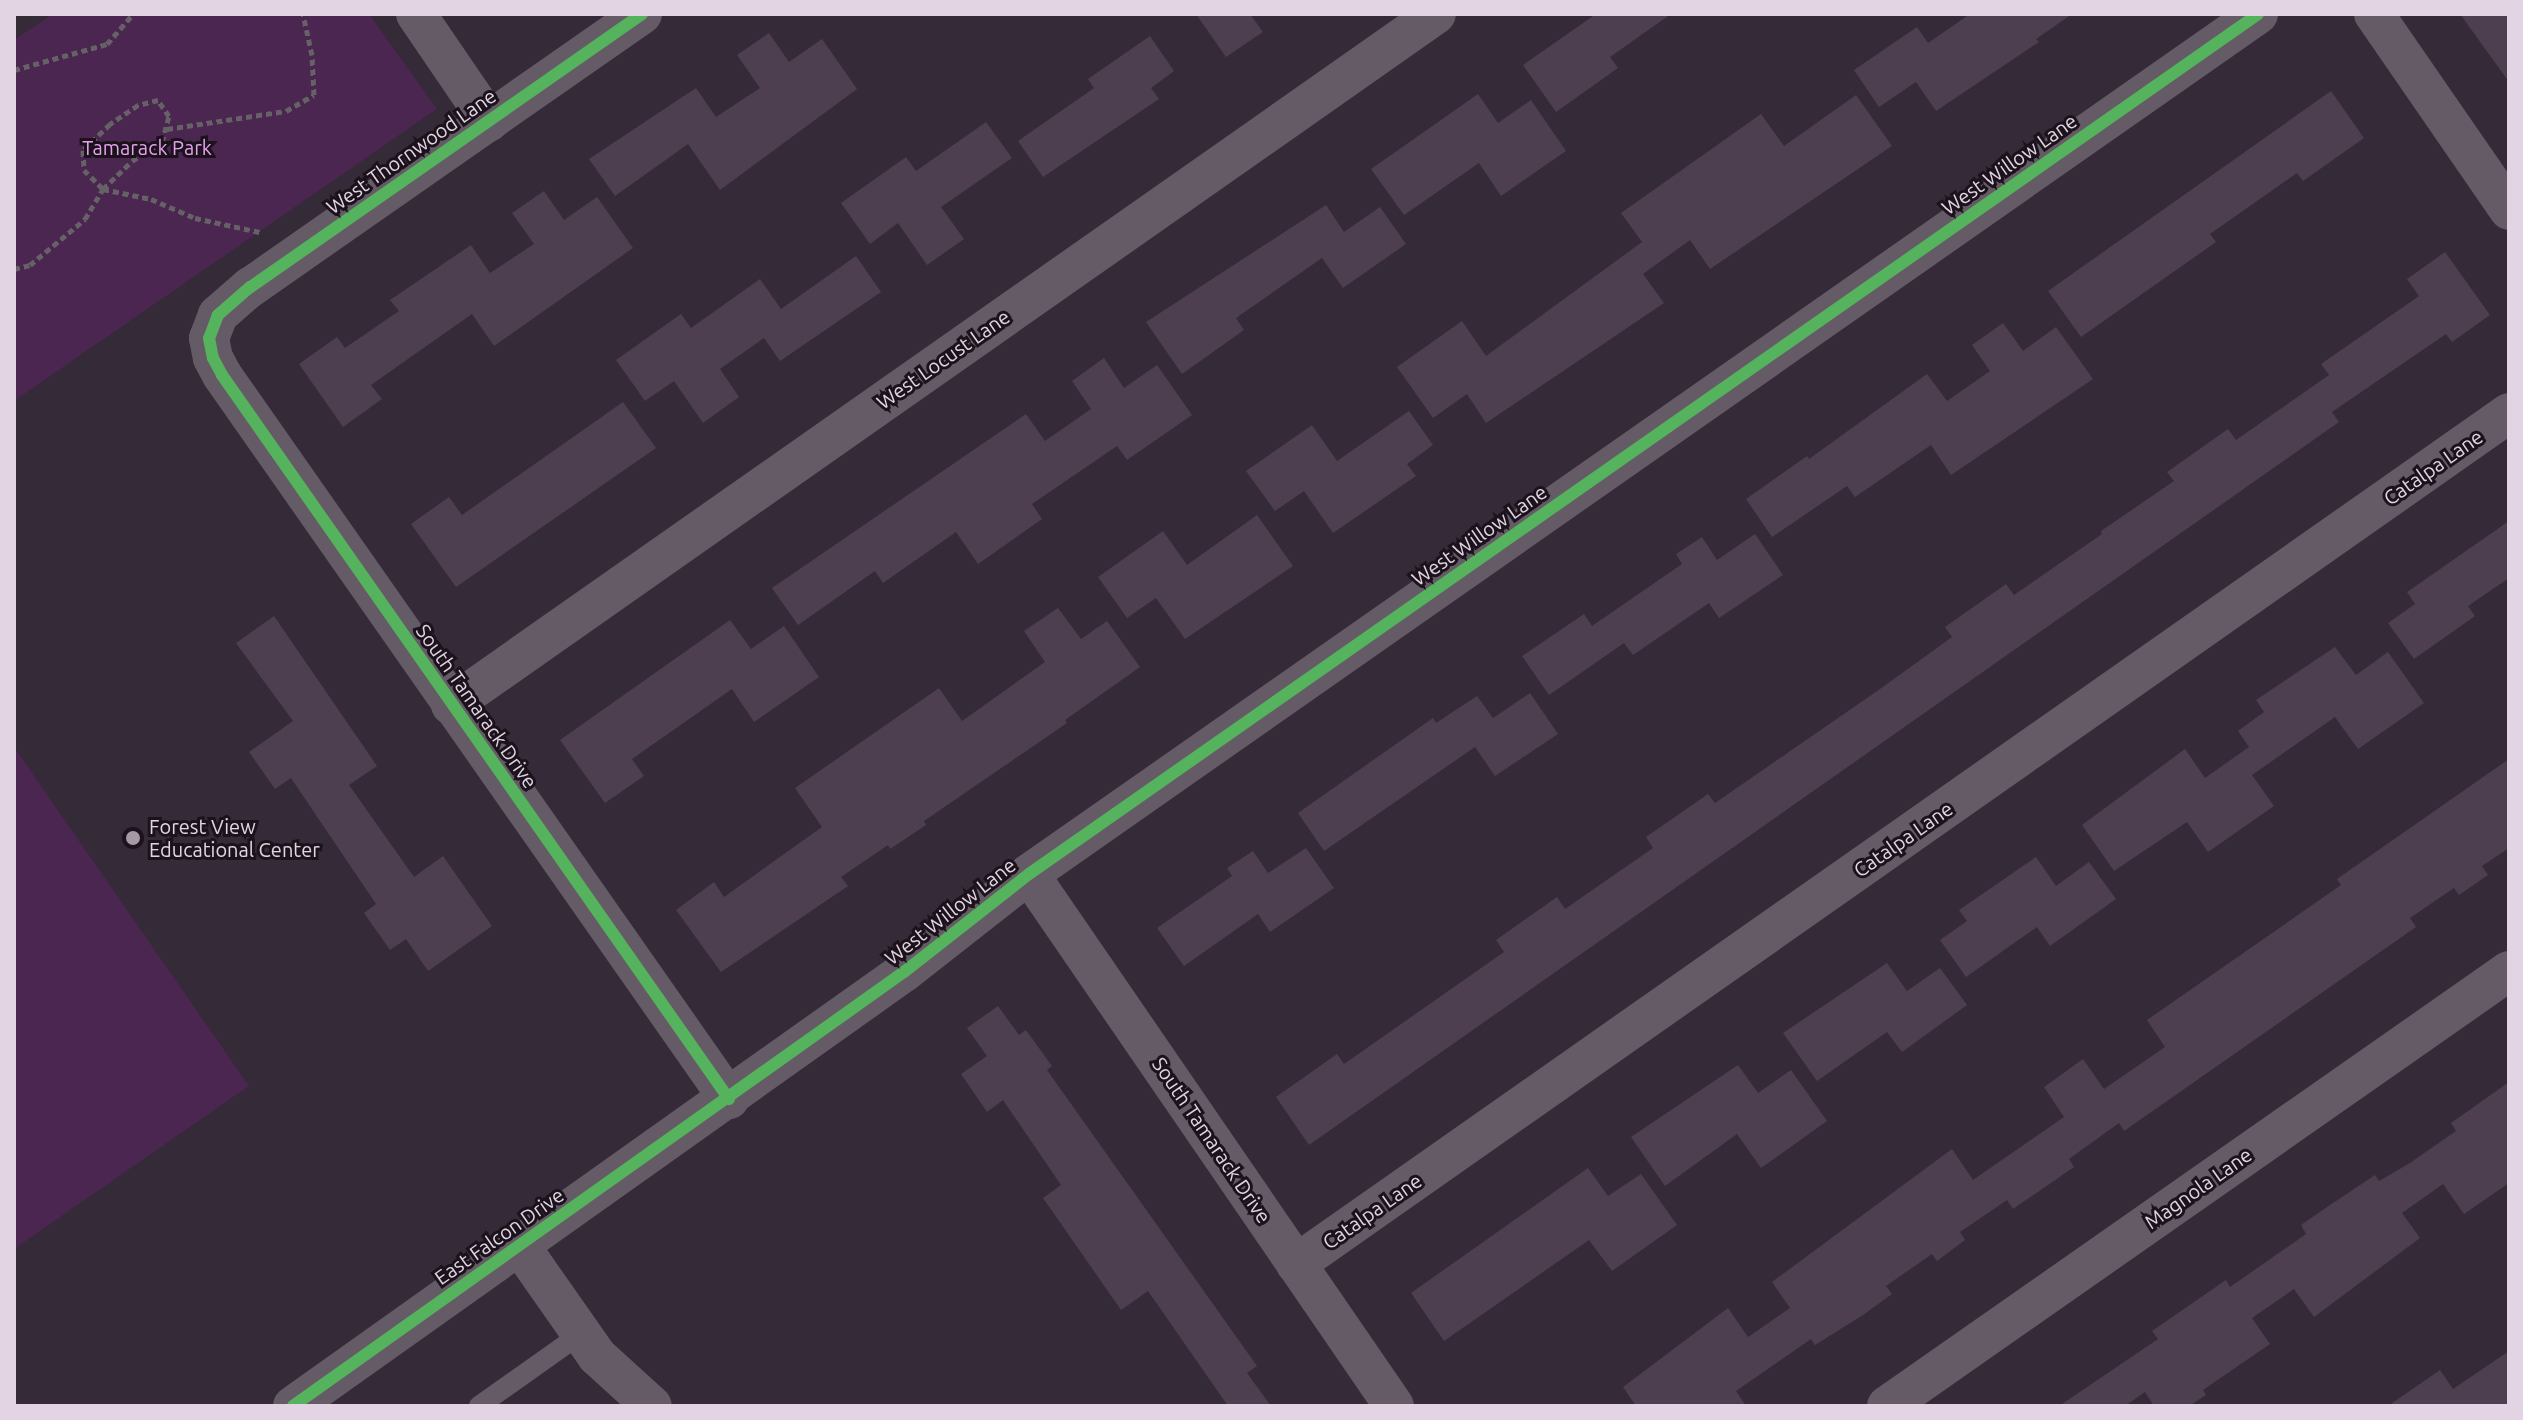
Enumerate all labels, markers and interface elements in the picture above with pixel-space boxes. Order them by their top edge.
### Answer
street label: West Thornwood Lane [322,83,500,219]
street label: West Willow Lane [1937,108,2081,220]
park label: Tamarack Park [82,135,212,159]
street label: West Locust Lane [872,304,1014,414]
street label: Catalpa Lane [2379,424,2487,510]
street label: West Willow Lane [1407,479,1551,591]
street label: South Tamarack Drive [411,619,543,793]
street label: Catalpa Lane [1849,796,1957,882]
place label: Forest View Educational Center [149,814,320,861]
marker: Forest View Educational Center [124,829,142,847]
street label: West Willow Lane [880,853,1020,969]
street label: South Tamarack Drive [1148,1053,1276,1227]
street label: Magnola Lane [2140,1142,2256,1234]
street label: Catalpa Lane [1318,1168,1426,1254]
street label: East Falcon Drive [430,1183,568,1289]

